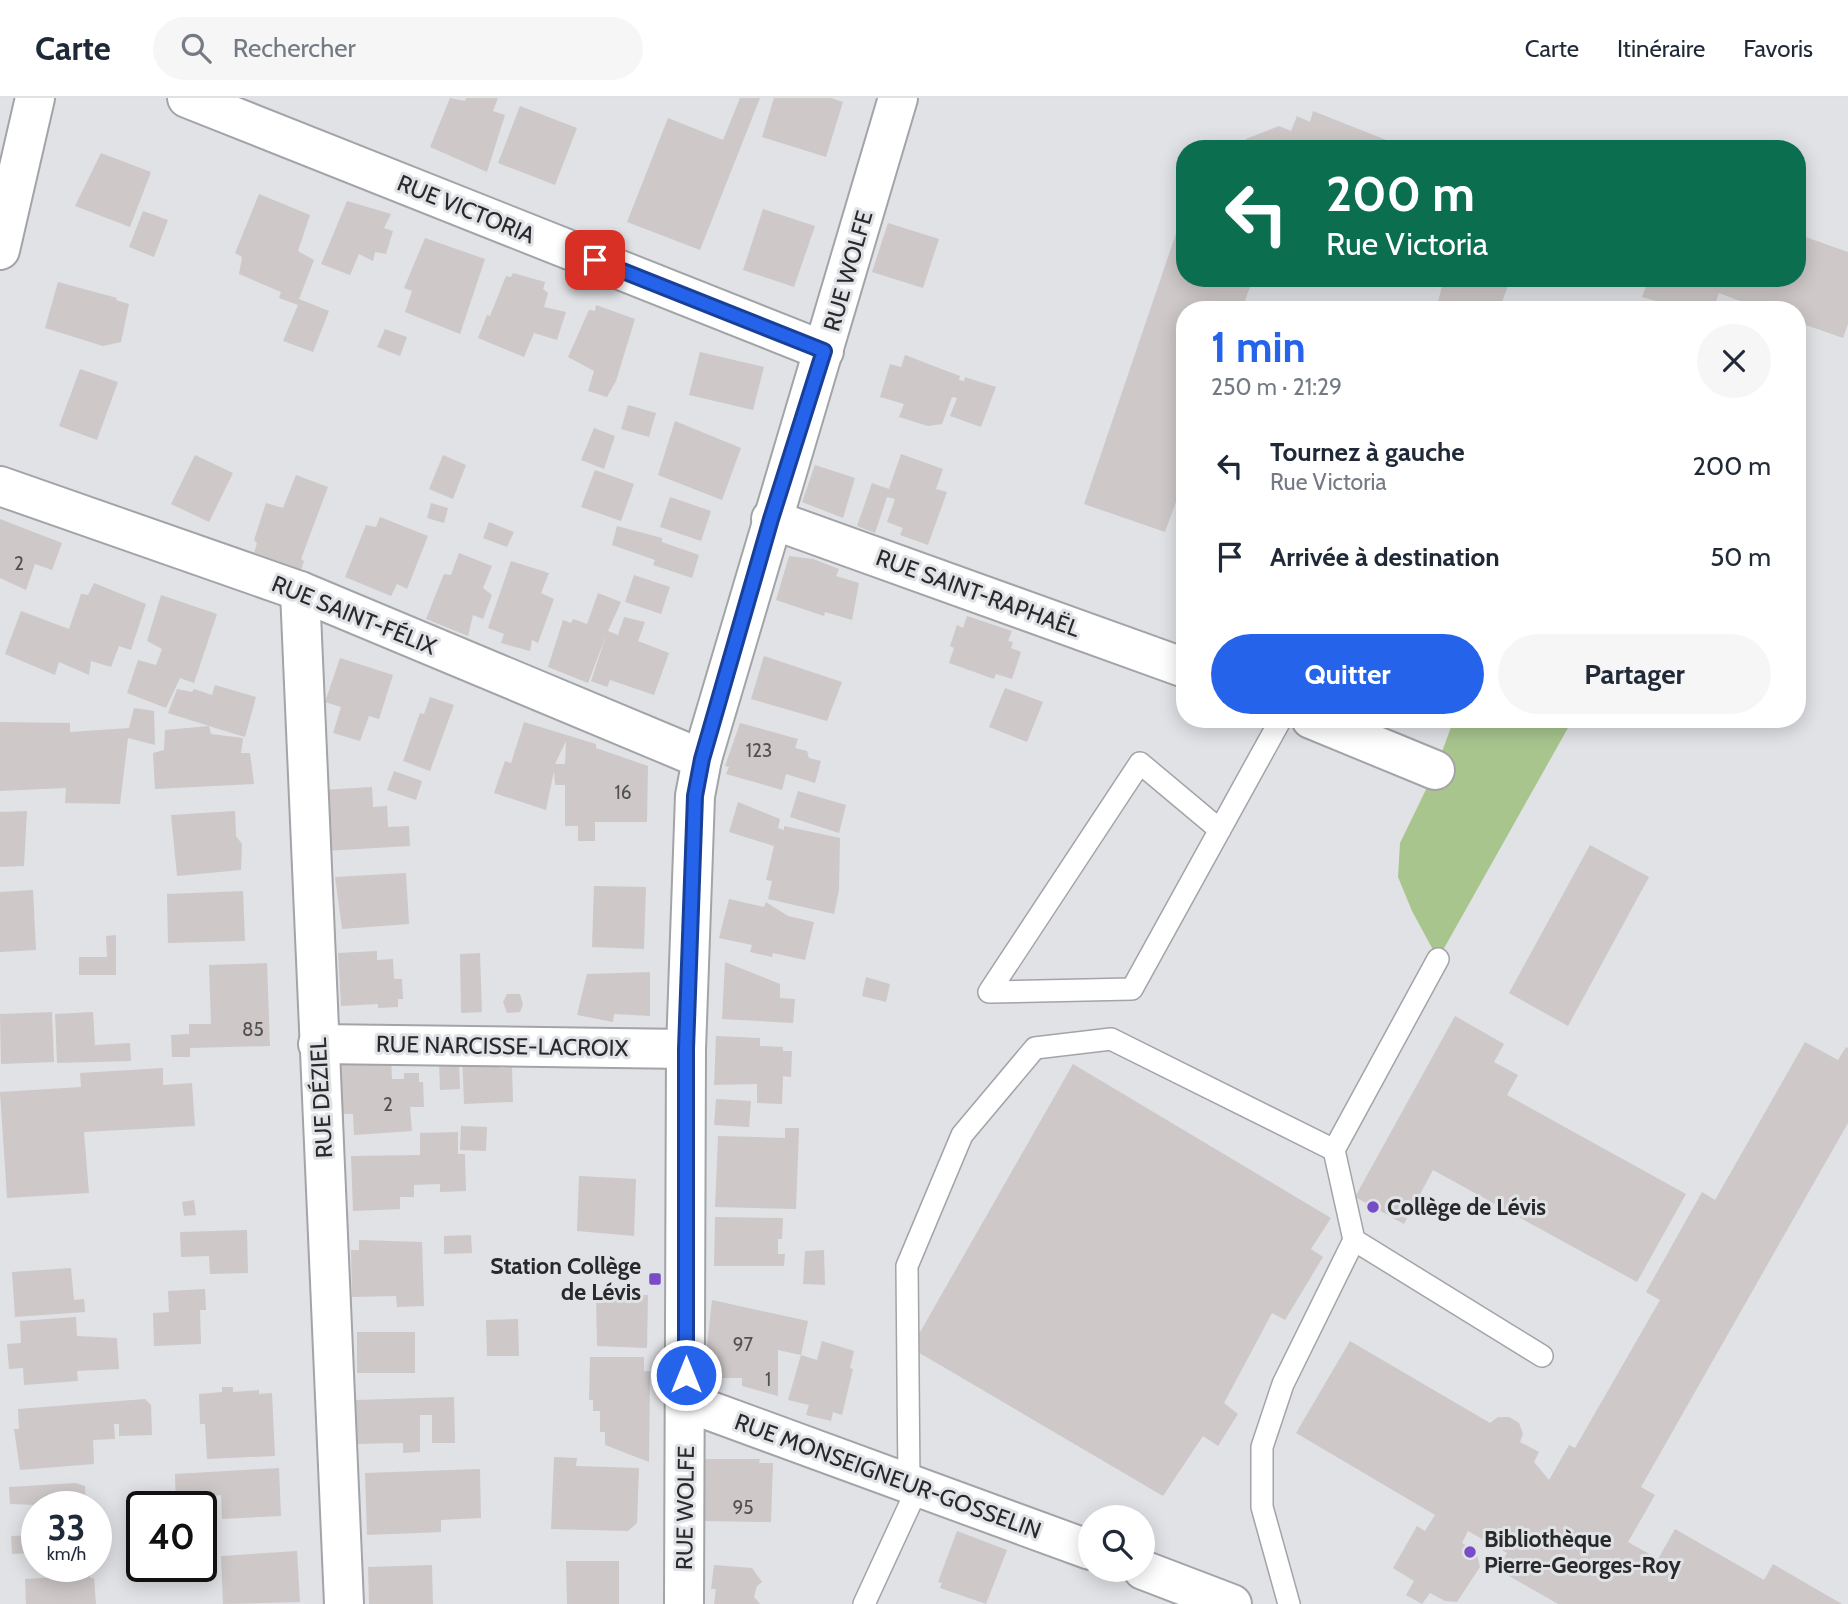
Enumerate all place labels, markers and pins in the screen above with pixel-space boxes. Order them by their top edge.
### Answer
pin [565,230,625,290]
place label: Collège de Lévis [1387,1193,1546,1221]
marker: Collège de Lévis [1365,1199,1381,1215]
place label: Station Collège de Lévis [490,1252,641,1306]
marker: Station Collège de Lévis [647,1271,663,1287]
place label: Bibliothèque Pierre-Georges-Roy [1484,1525,1681,1579]
marker: Bibliothèque Pierre-Georges-Roy [1462,1544,1478,1560]

